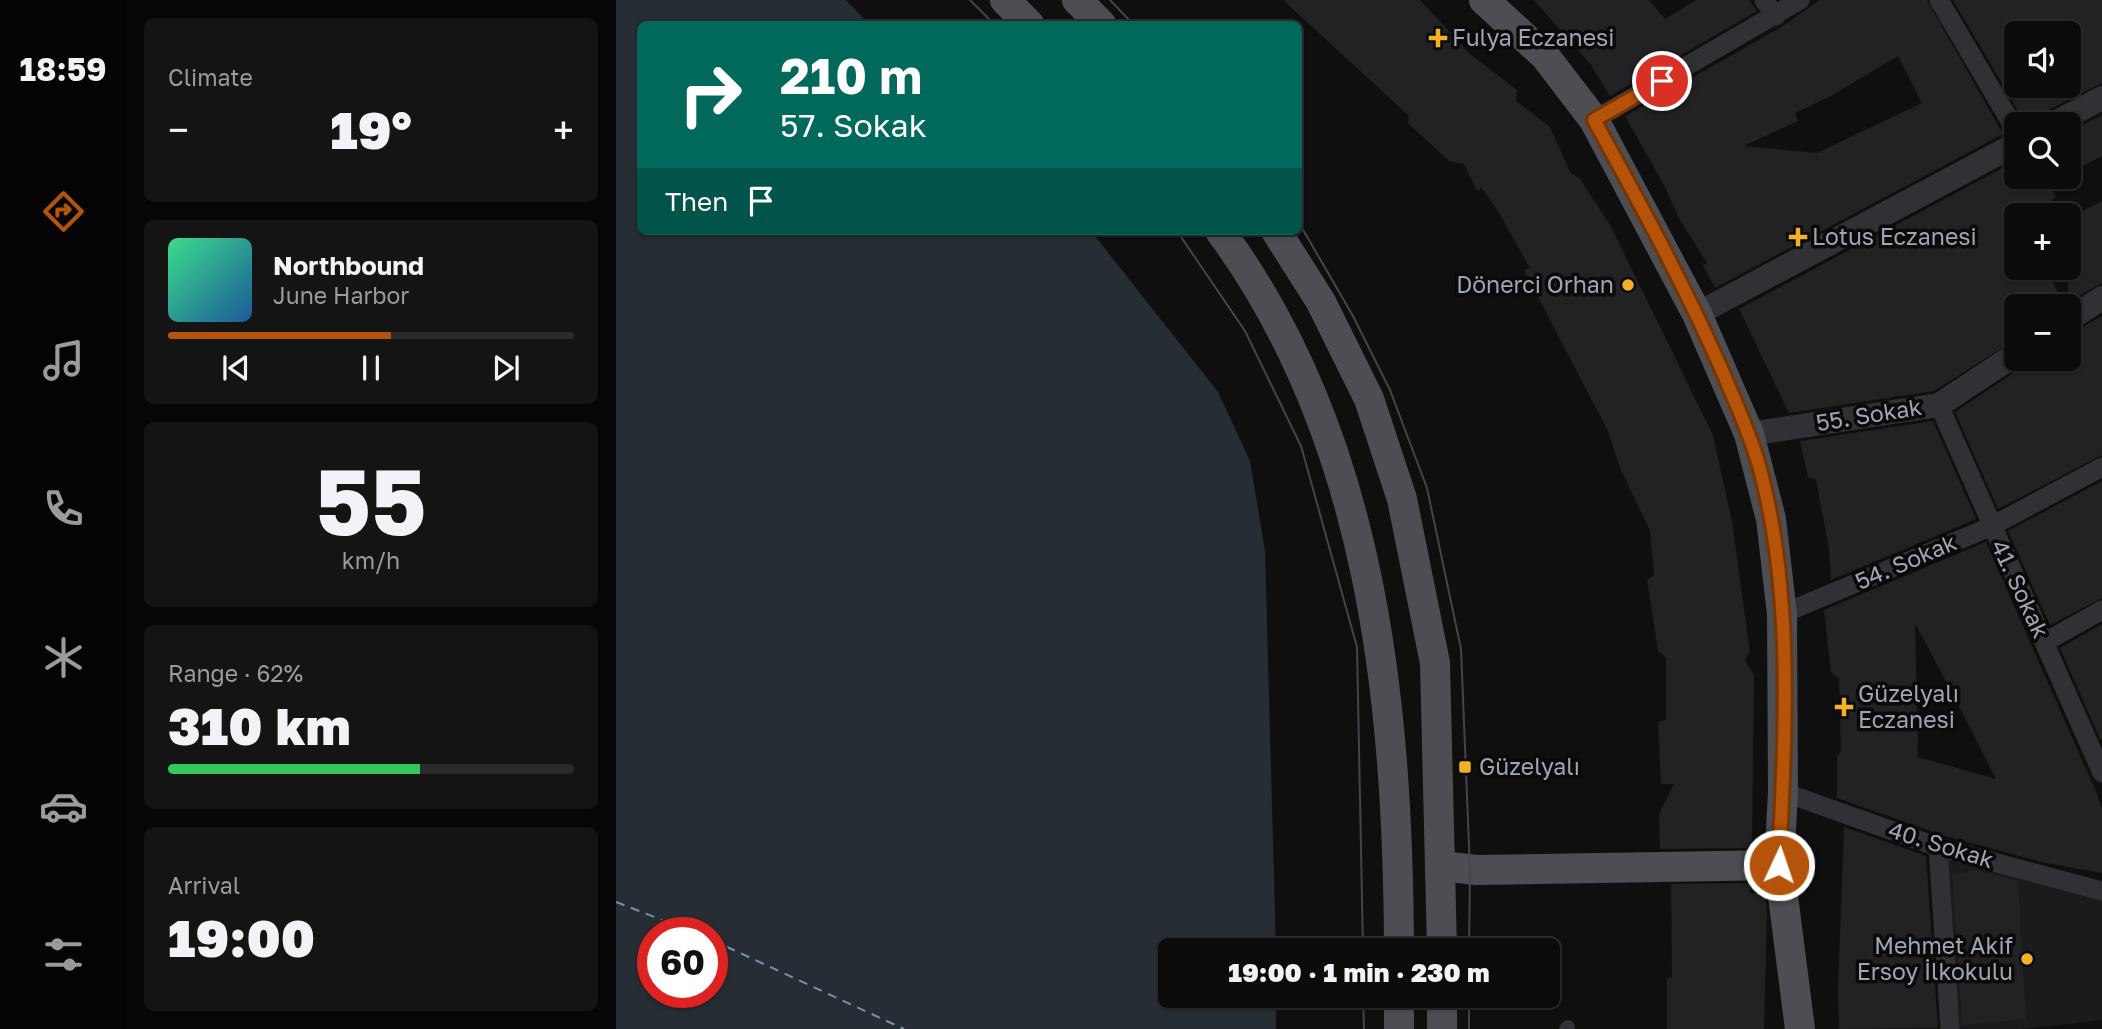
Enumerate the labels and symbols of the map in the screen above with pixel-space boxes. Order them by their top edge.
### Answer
place label: Fulya Eczanesi [1452,23,1614,51]
marker: Fulya Eczanesi [1430,30,1446,46]
pin [1632,51,1692,111]
place label: Lotus Eczanesi [1812,222,1977,250]
marker: Lotus Eczanesi [1790,229,1806,245]
place label: Dönerci Orhan [1456,270,1614,298]
marker: Dönerci Orhan [1620,277,1636,293]
street label: 55. Sokak [1814,392,1924,436]
street label: 54. Sokak [1851,527,1960,595]
street label: 41. Sokak [1986,535,2056,642]
place label: Güzelyalı Eczanesi [1858,679,1959,733]
marker: Güzelyalı Eczanesi [1836,699,1852,715]
place label: Güzelyalı [1479,752,1580,780]
marker: Güzelyalı [1457,759,1473,775]
street label: 40. Sokak [1885,815,1997,873]
position arrow [1742,828,1816,902]
speed limit sign: 60 [637,917,728,1008]
place label: Mehmet Akif Ersoy İlkokulu [1857,931,2013,985]
marker: Mehmet Akif Ersoy İlkokulu [2019,951,2035,967]

